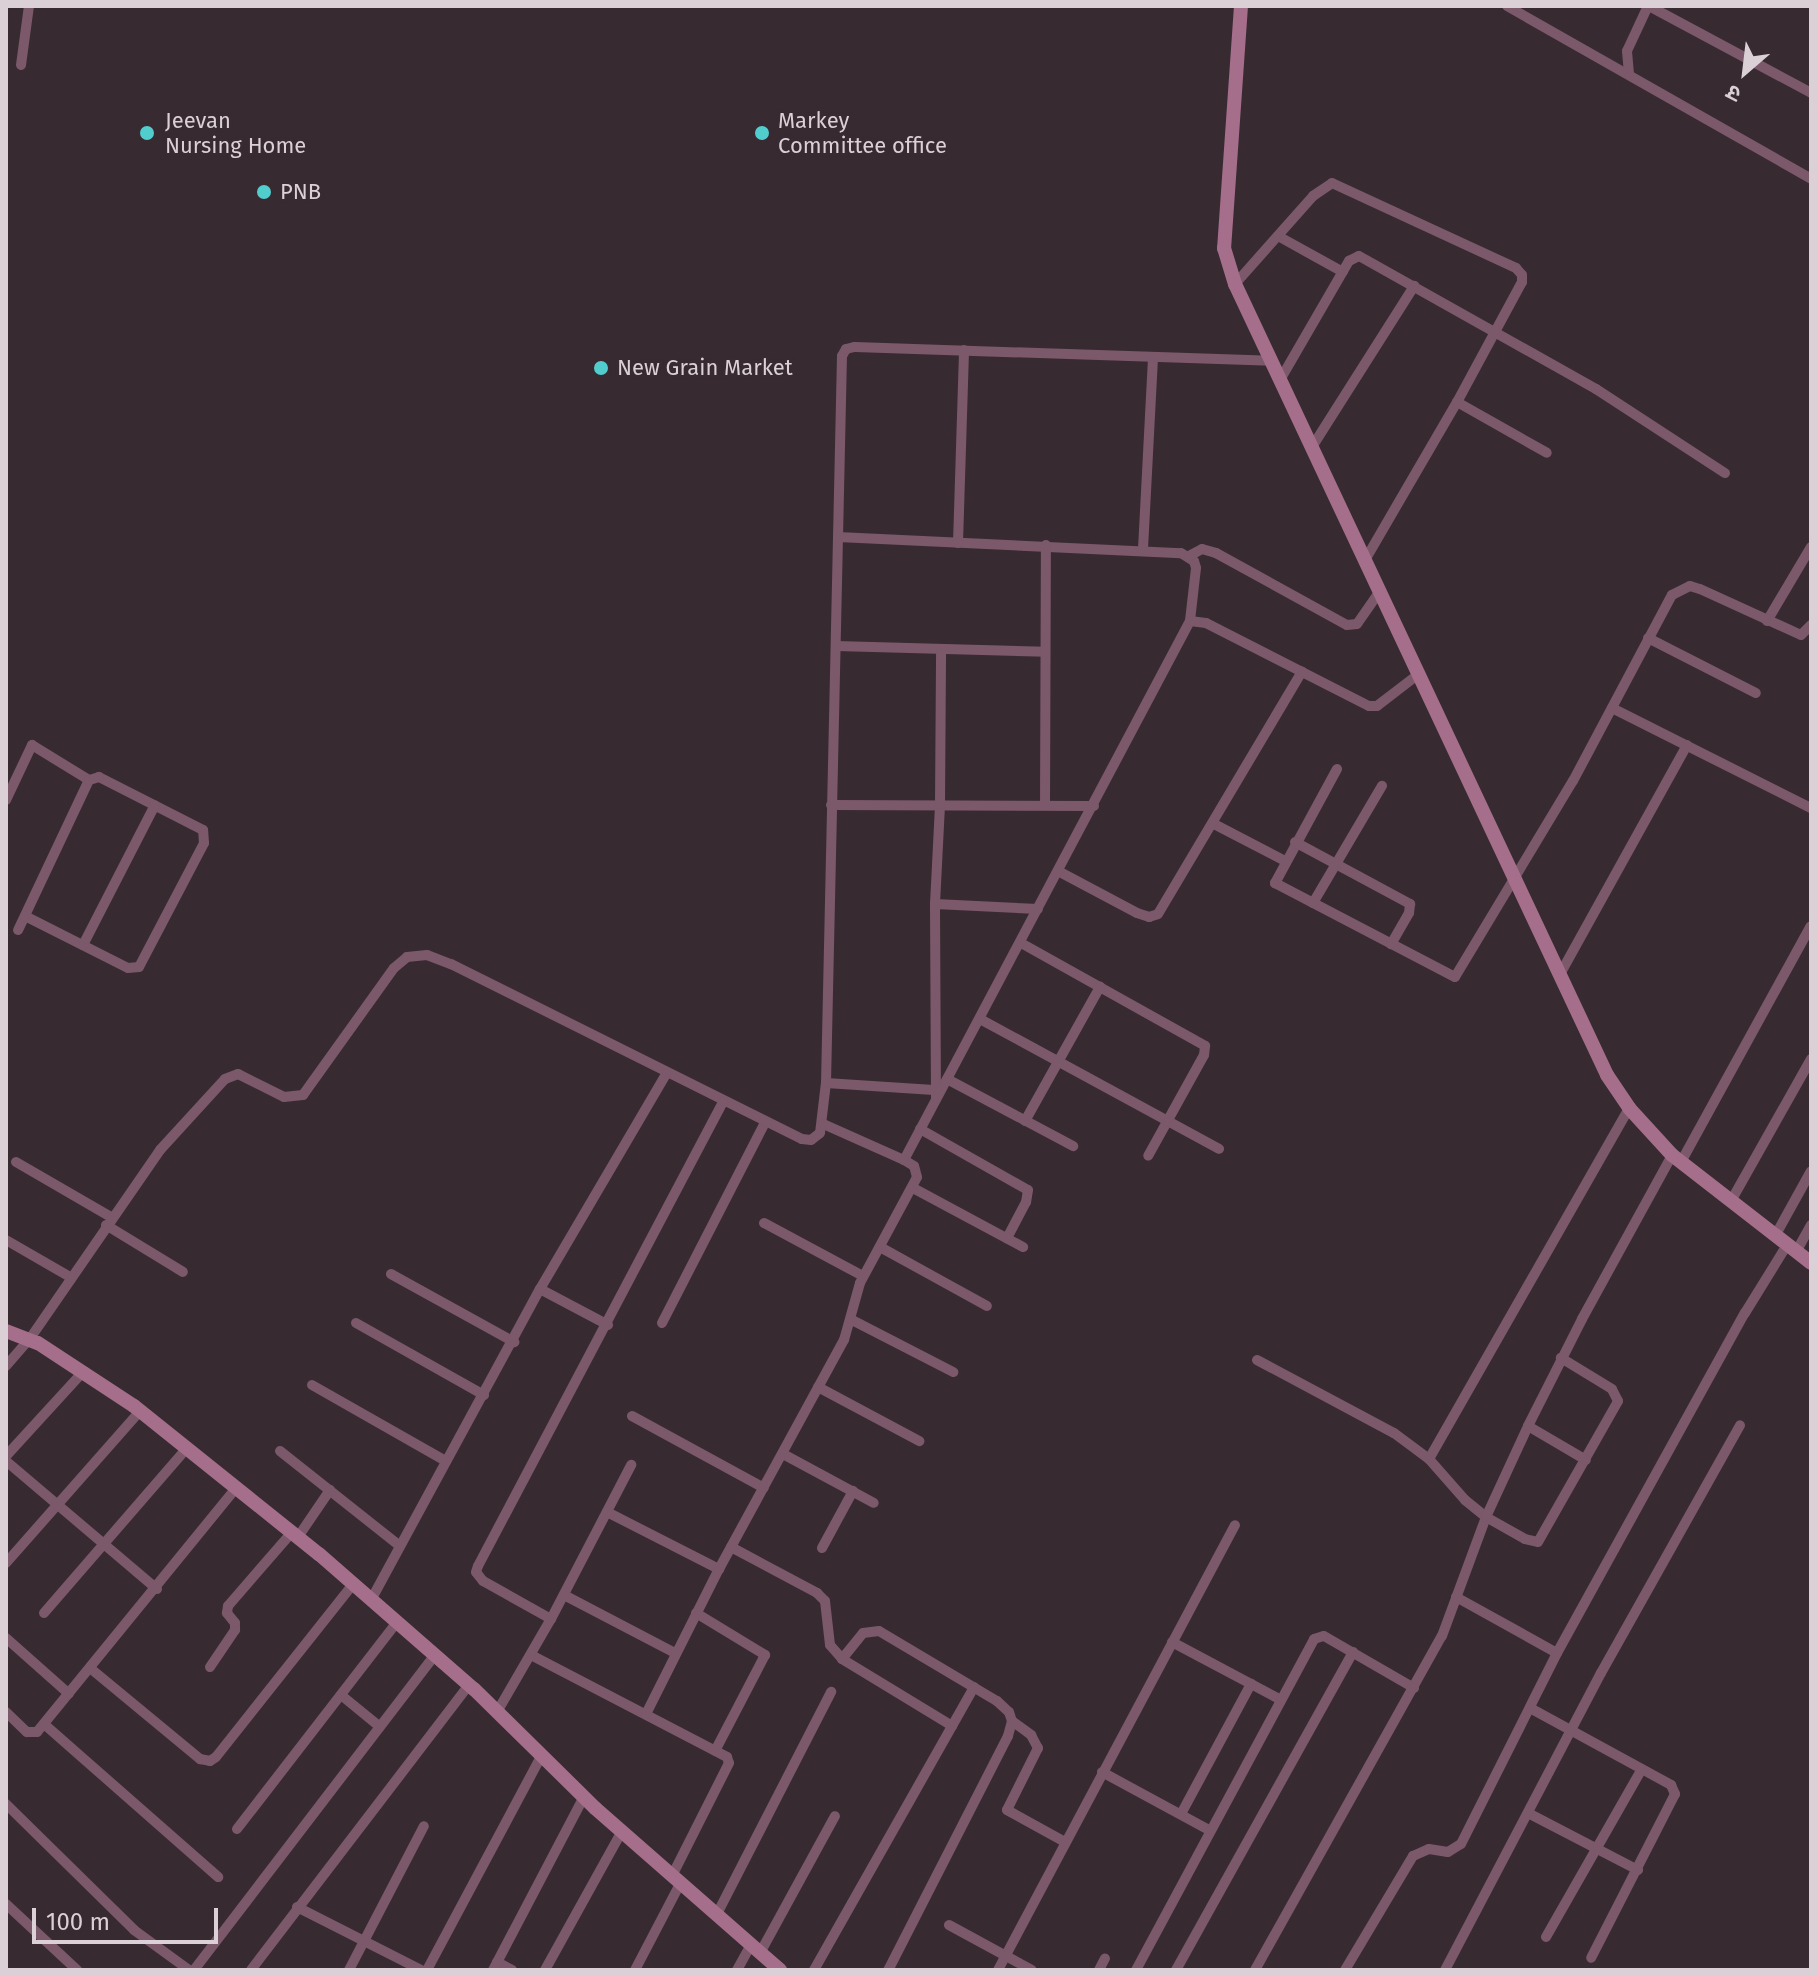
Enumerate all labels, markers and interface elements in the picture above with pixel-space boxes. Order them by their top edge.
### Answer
north arrow [1705,32,1785,112]
text: उ [1721,79,1746,109]
place label: Jeevan Nursing Home [165,107,306,158]
place label: Markey Committee office [778,107,947,158]
marker: Jeevan Nursing Home [136,122,158,144]
marker: Markey Committee office [753,124,771,142]
place label: PNB [280,179,321,205]
marker: PNB [255,183,273,201]
place label: New Grain Market [617,355,793,381]
marker: New Grain Market [592,359,610,377]
scale bar [36,1892,222,1942]
text: 100 m [46,1908,110,1936]

